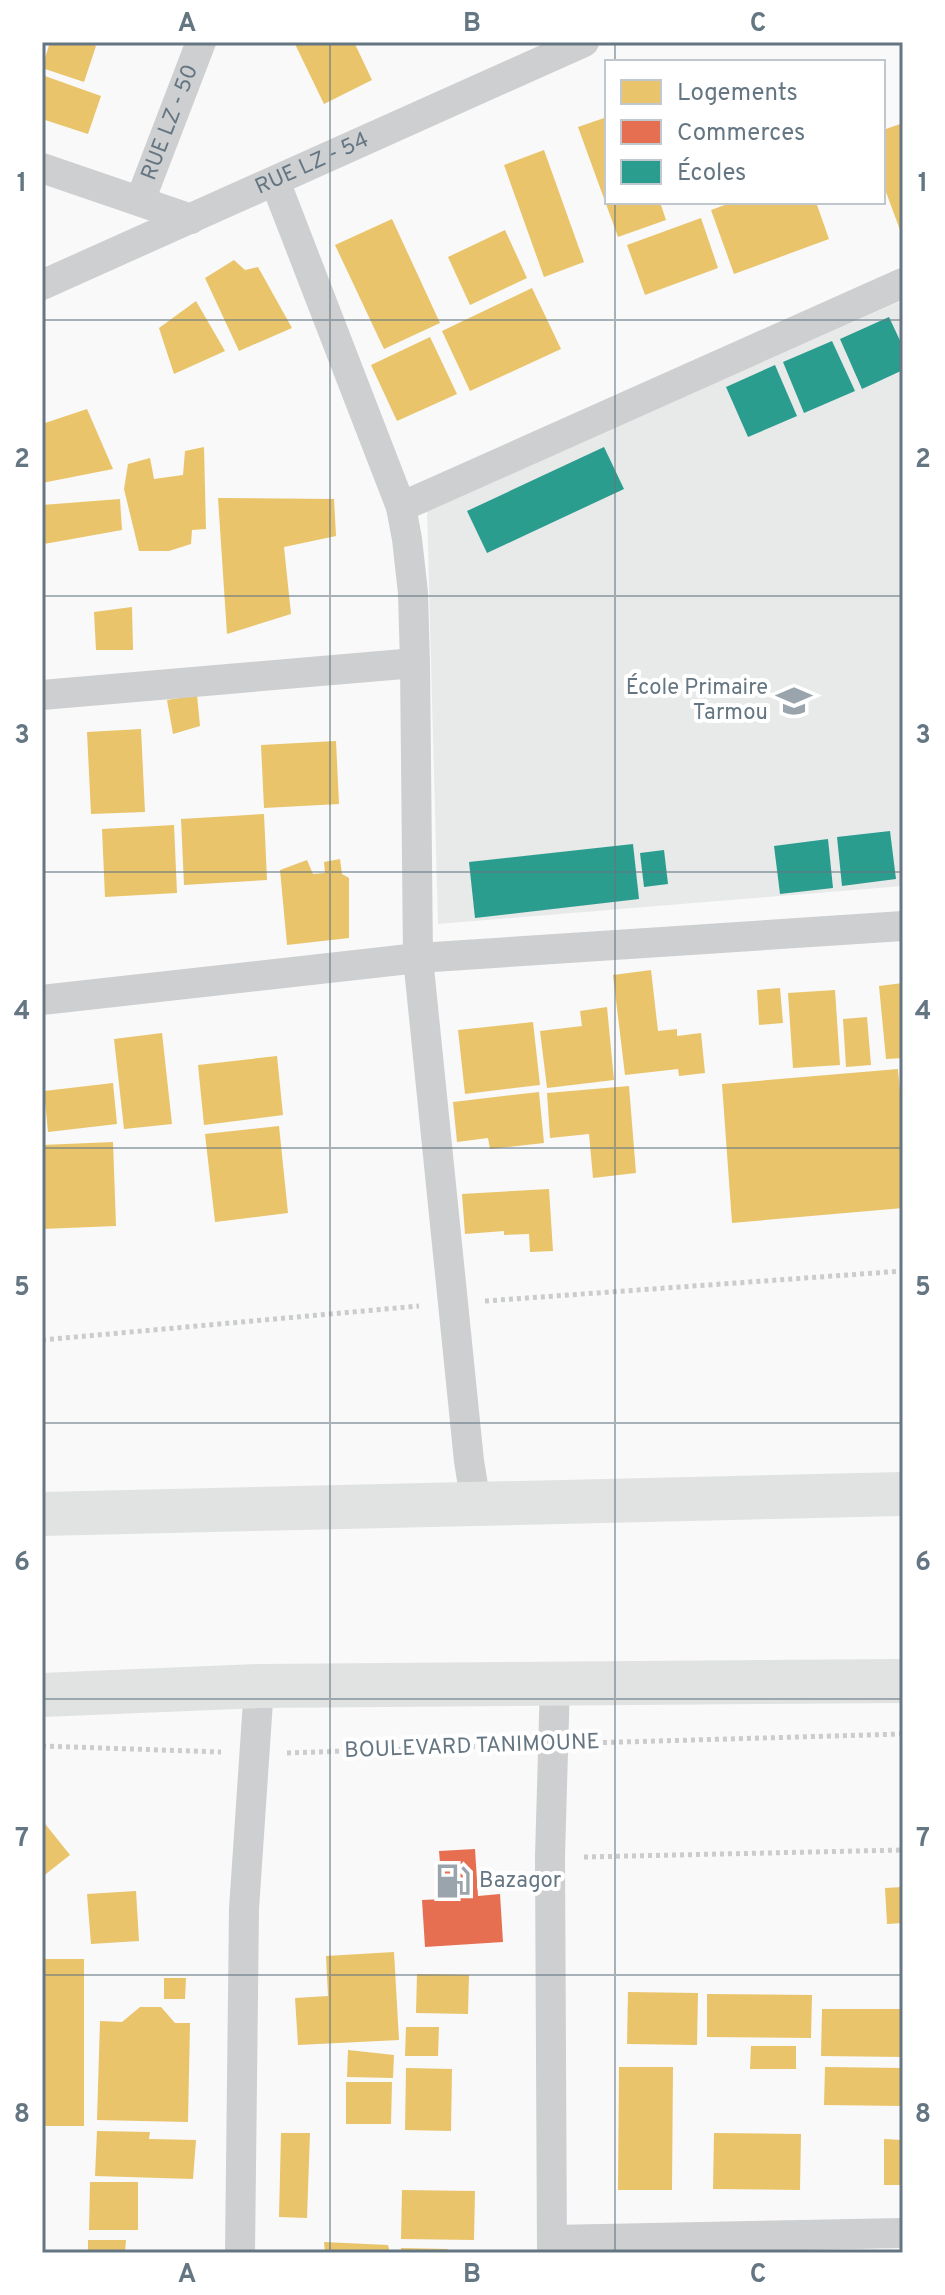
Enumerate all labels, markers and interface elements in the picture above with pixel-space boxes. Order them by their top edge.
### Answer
text: A [178,8,196,41]
text: B [463,8,481,41]
text: C [750,8,766,41]
legend [605,60,885,204]
street label: RUE LZ - 50 [136,61,204,184]
text: Logements [677,79,798,109]
text: Commerces [677,119,805,149]
street label: RUE LZ - 54 [251,127,373,201]
text: Écoles [677,157,746,189]
text: 1 [17,168,27,201]
text: 1 [918,168,928,201]
text: 2 [14,444,30,477]
text: 2 [915,444,931,477]
place label: École Primaire Tarmou [626,673,768,727]
school or university icon: École Primaire Tarmou [775,682,813,720]
text: 3 [14,720,30,753]
text: 3 [915,720,931,753]
text: 4 [14,996,30,1029]
text: 4 [915,996,931,1029]
text: 5 [14,1272,30,1305]
text: 5 [915,1272,931,1305]
text: 6 [14,1547,30,1580]
text: 6 [915,1547,931,1580]
street label: BOULEVARD TANIMOUNE [344,1729,600,1765]
text: 7 [15,1823,29,1856]
text: 7 [916,1823,930,1856]
fuel station icon: Bazagor [434,1862,472,1900]
place label: Bazagor [479,1868,562,1895]
text: 8 [14,2099,30,2132]
text: 8 [915,2099,931,2132]
text: A [178,2259,196,2292]
text: B [463,2259,481,2292]
text: C [750,2259,766,2292]

